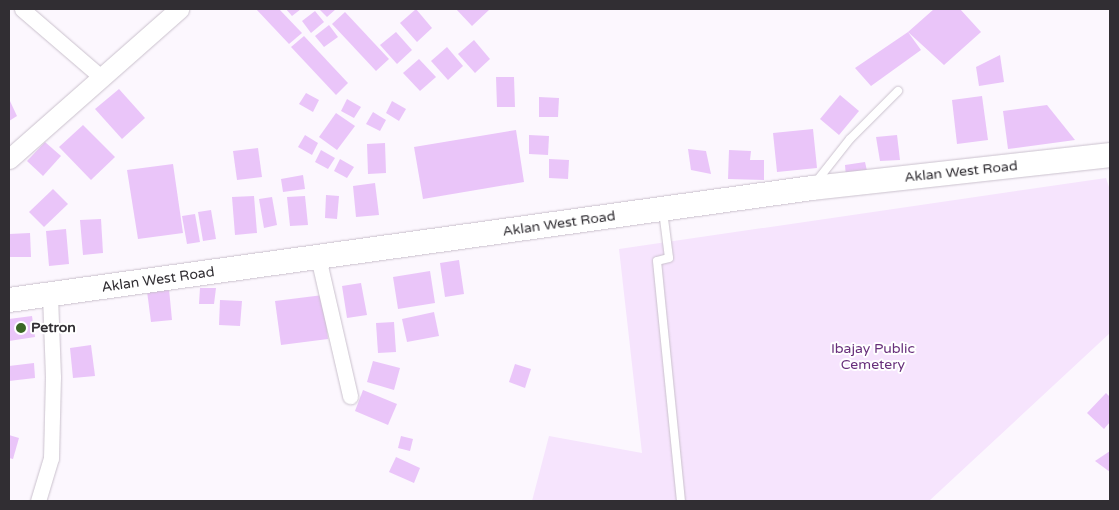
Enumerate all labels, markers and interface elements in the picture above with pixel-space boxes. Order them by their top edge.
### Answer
street label: Aklan West Road [904,158,1018,186]
street label: Aklan West Road [501,208,617,240]
street label: Aklan West Road [100,264,216,296]
place label: Petron [31,320,76,336]
marker: Petron [15,322,27,334]
park label: Ibajay Public Cemetery [831,341,915,374]

